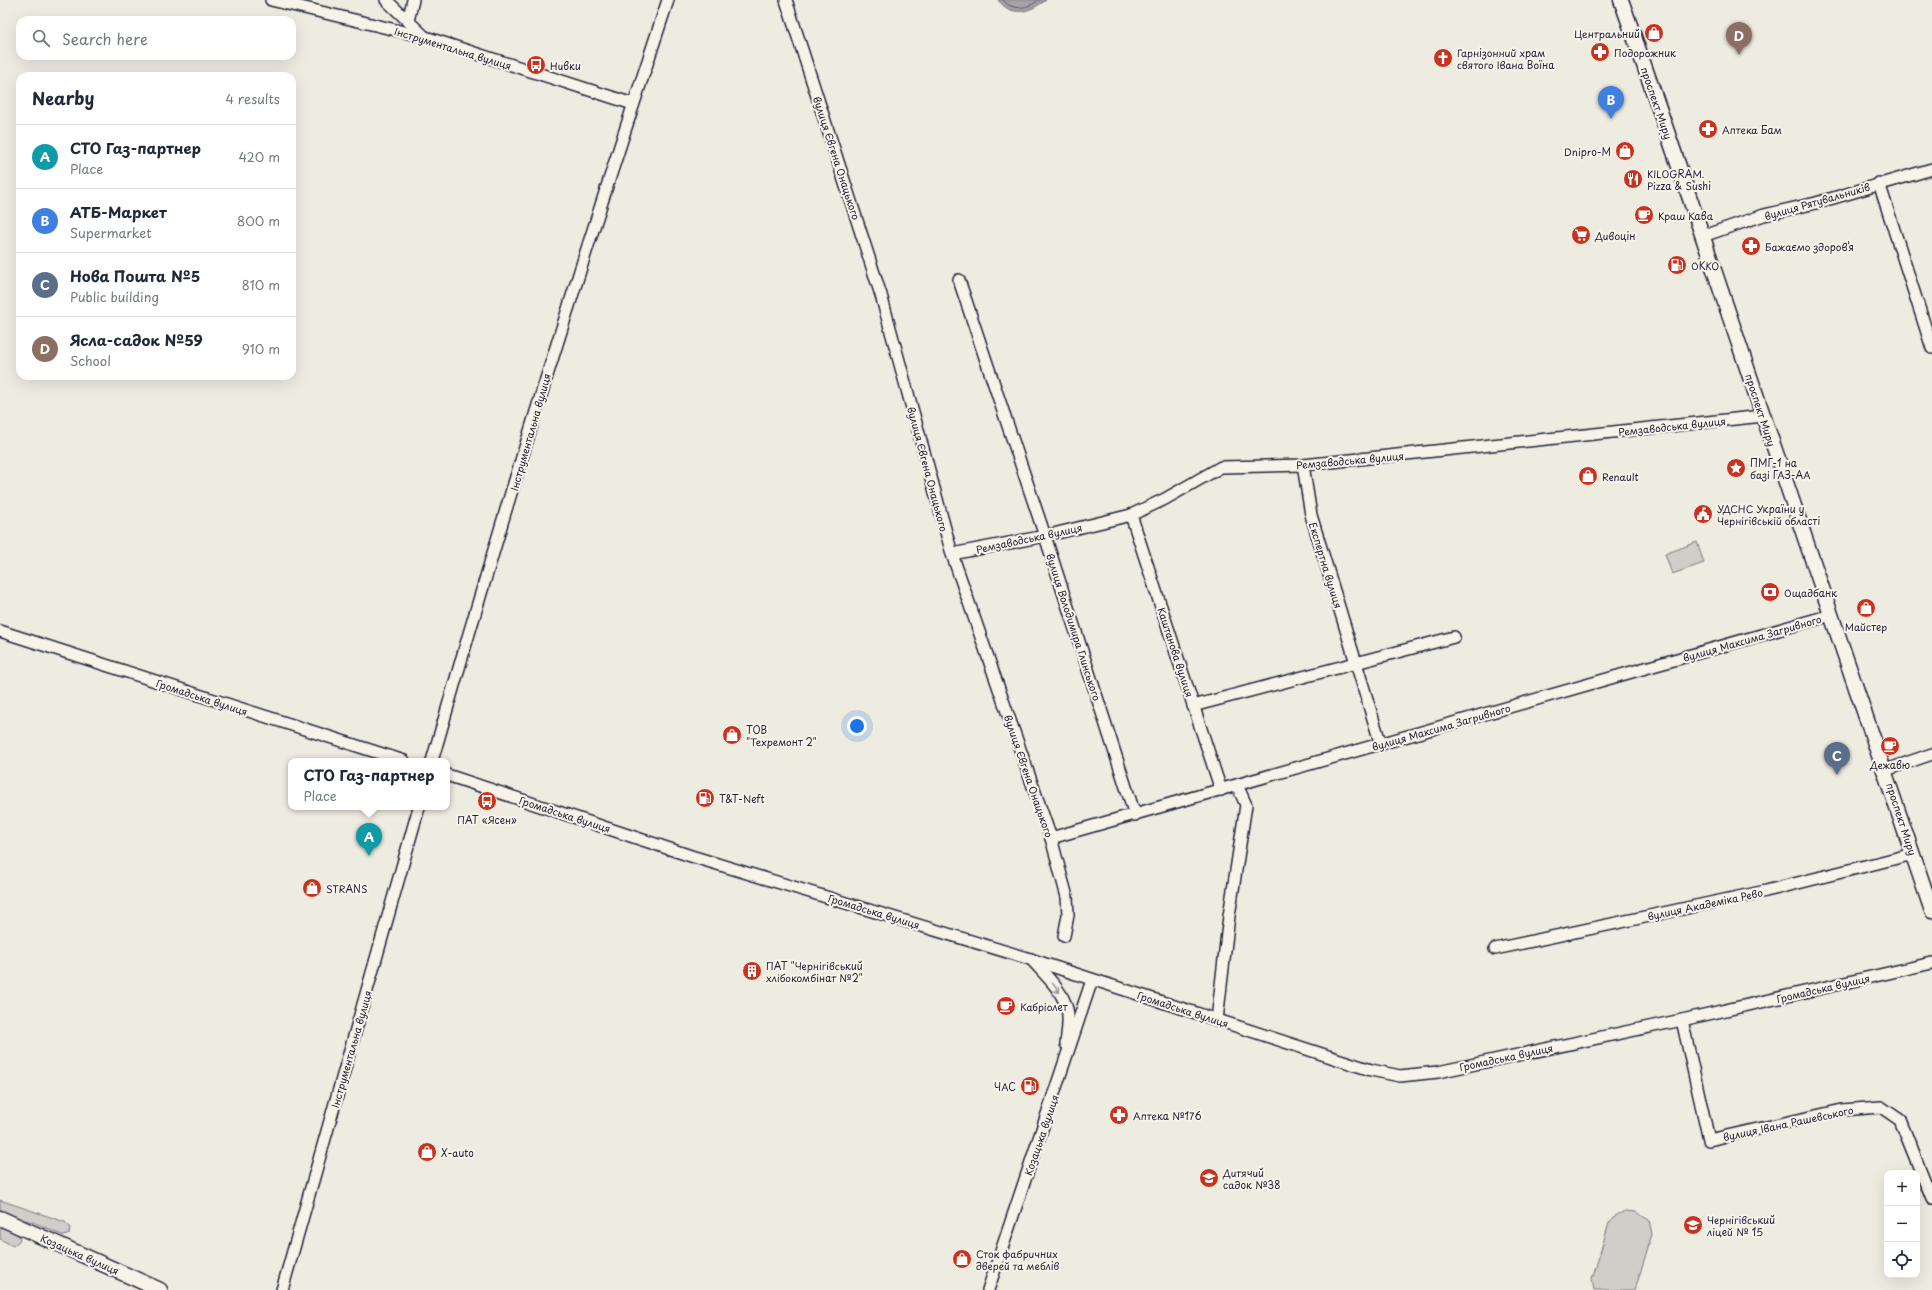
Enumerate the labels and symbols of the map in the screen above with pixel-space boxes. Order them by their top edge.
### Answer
shop icon: Центральний [1643,22,1665,44]
pin: D [1726,22,1752,55]
street label: Інструментальна вулиця [393,23,513,73]
place label: Центральний [1574,26,1640,41]
pharmacy icon: Подорожник [1589,41,1611,63]
place label: Гарнізонний храм святого Івана Воїна [1457,45,1555,72]
place label: Подорожник [1614,45,1676,60]
church icon: Гарнізонний храм святого Івана Воїна [1432,47,1454,69]
bus stop icon: Нивки [525,54,547,76]
place label: Нивки [550,58,581,73]
street label: проспект Миру [1637,65,1676,142]
pin: B [1598,86,1624,119]
street label: вулиця Євгена Онацького [810,94,864,222]
pharmacy icon: Аптека Бам [1697,118,1719,140]
place label: Аптека Бам [1722,122,1782,137]
shop icon: Dnipro-M [1614,140,1636,162]
place label: Dnipro-M [1564,144,1611,159]
place label: KILOGRAM. Pizza & Sushi [1647,166,1711,193]
restaurant icon: KILOGRAM. Pizza & Sushi [1622,168,1644,190]
street label: вулиця Рятувальників [1762,179,1872,223]
cafe icon: Краш Кава [1633,204,1655,226]
place label: Краш Кава [1658,208,1714,223]
supermarket icon: Дивоцін [1570,224,1592,246]
place label: Дивоцін [1594,228,1636,243]
pharmacy icon: Бажаємо здоров’я [1740,235,1762,257]
place label: Бажаємо здоров’я [1765,239,1854,254]
fuel station icon: ОККО [1666,254,1688,276]
place label: ОККО [1691,258,1719,273]
street label: Інструментальна вулиця [506,371,554,493]
street label: проспект Миру [1741,372,1780,449]
street label: вулиця Євгена Онацького [904,405,952,534]
street label: Ремзаводська вулиця [1617,413,1727,439]
street label: Ремзаводська вулиця [1295,448,1405,472]
place label: ПМГ-1 на базі ГАЗ-АА [1750,455,1810,482]
place icon: ПМГ-1 на базі ГАЗ-АА [1725,457,1747,479]
shop icon: Renault [1577,465,1599,487]
place label: Renault [1602,469,1639,484]
place label: УДСНС України у Чернігівській області [1717,501,1820,528]
public building icon: УДСНС України у Чернігівській області [1692,503,1714,525]
street label: Ремзаводська вулиця [975,519,1083,557]
street label: Експертна вулиця [1306,520,1346,610]
street label: вулиця Володимира Глинського [1043,551,1105,703]
bank icon: Ощадбанк [1759,581,1781,603]
place label: Ощадбанк [1784,585,1837,600]
shop icon: Майстер [1855,597,1877,619]
street label: Каштанова вулиця [1154,605,1198,699]
street label: вулиця Максима Загривного [1681,611,1823,665]
place label: Майстер [1845,619,1887,634]
street label: Громадська вулиця [154,675,250,719]
street label: вулиця Максима Загривного [1370,700,1512,754]
street label: вулиця Євгена Онацького [1001,713,1057,840]
your location [847,716,867,736]
place label: ТОВ "Техремонт 2" [746,722,817,749]
shop icon: ТОВ "Техремонт 2" [721,724,743,746]
cafe icon: Дежавю [1879,735,1901,757]
pin: C [1824,742,1850,775]
place label: Дежавю [1869,757,1910,772]
street label: проспект Миру [1882,781,1921,858]
fuel station icon: T&T-Neft [694,787,716,809]
bus stop icon: ПАТ «Ясен» [476,790,498,812]
place label: T&T-Neft [719,791,765,806]
street label: Громадська вулиця [517,792,613,836]
place label: ПАТ «Ясен» [457,812,517,827]
pin: A [356,823,382,856]
shop icon: STRANS [301,877,323,899]
place label: STRANS [326,881,367,896]
street label: вулиця Академіка Рево [1646,884,1764,924]
street label: Громадська вулиця [826,890,922,932]
place label: ПАТ "Чернігівський хлібокомбінат №2" [766,958,863,985]
building icon: ПАТ "Чернігівський хлібокомбінат №2" [741,960,763,982]
street label: Громадська вулиця [1775,970,1871,1006]
one-way arrow [1052,983,1060,994]
street label: Громадська вулиця [1135,987,1231,1031]
street label: Інструментальна вулиця [327,988,375,1110]
cafe icon: Кабріолет [995,995,1017,1017]
place label: Кабріолет [1020,999,1068,1014]
street label: Громадська вулиця [1458,1040,1554,1074]
fuel station icon: ЧАС [1019,1075,1041,1097]
place label: ЧАС [994,1079,1016,1094]
street label: Козацька вулиця [1020,1093,1062,1177]
street label: вулиця Івана Рашевського [1721,1102,1855,1144]
pharmacy icon: Аптека №176 [1108,1104,1130,1126]
place label: Аптека №176 [1133,1108,1201,1123]
shop icon: X-auto [416,1141,438,1163]
place label: X-auto [441,1145,474,1160]
place label: Дитячий садок №38 [1222,1165,1280,1192]
school or university icon: Дитячий садок №38 [1198,1167,1220,1189]
place label: Чернігівський ліцей № 15 [1706,1212,1775,1239]
school or university icon: Чернігівський ліцей № 15 [1682,1214,1704,1236]
street label: Козацька вулиця [38,1230,122,1278]
place label: Сток фабричних дверей та меблів [976,1246,1059,1273]
shop icon: Сток фабричних дверей та меблів [951,1248,973,1270]

